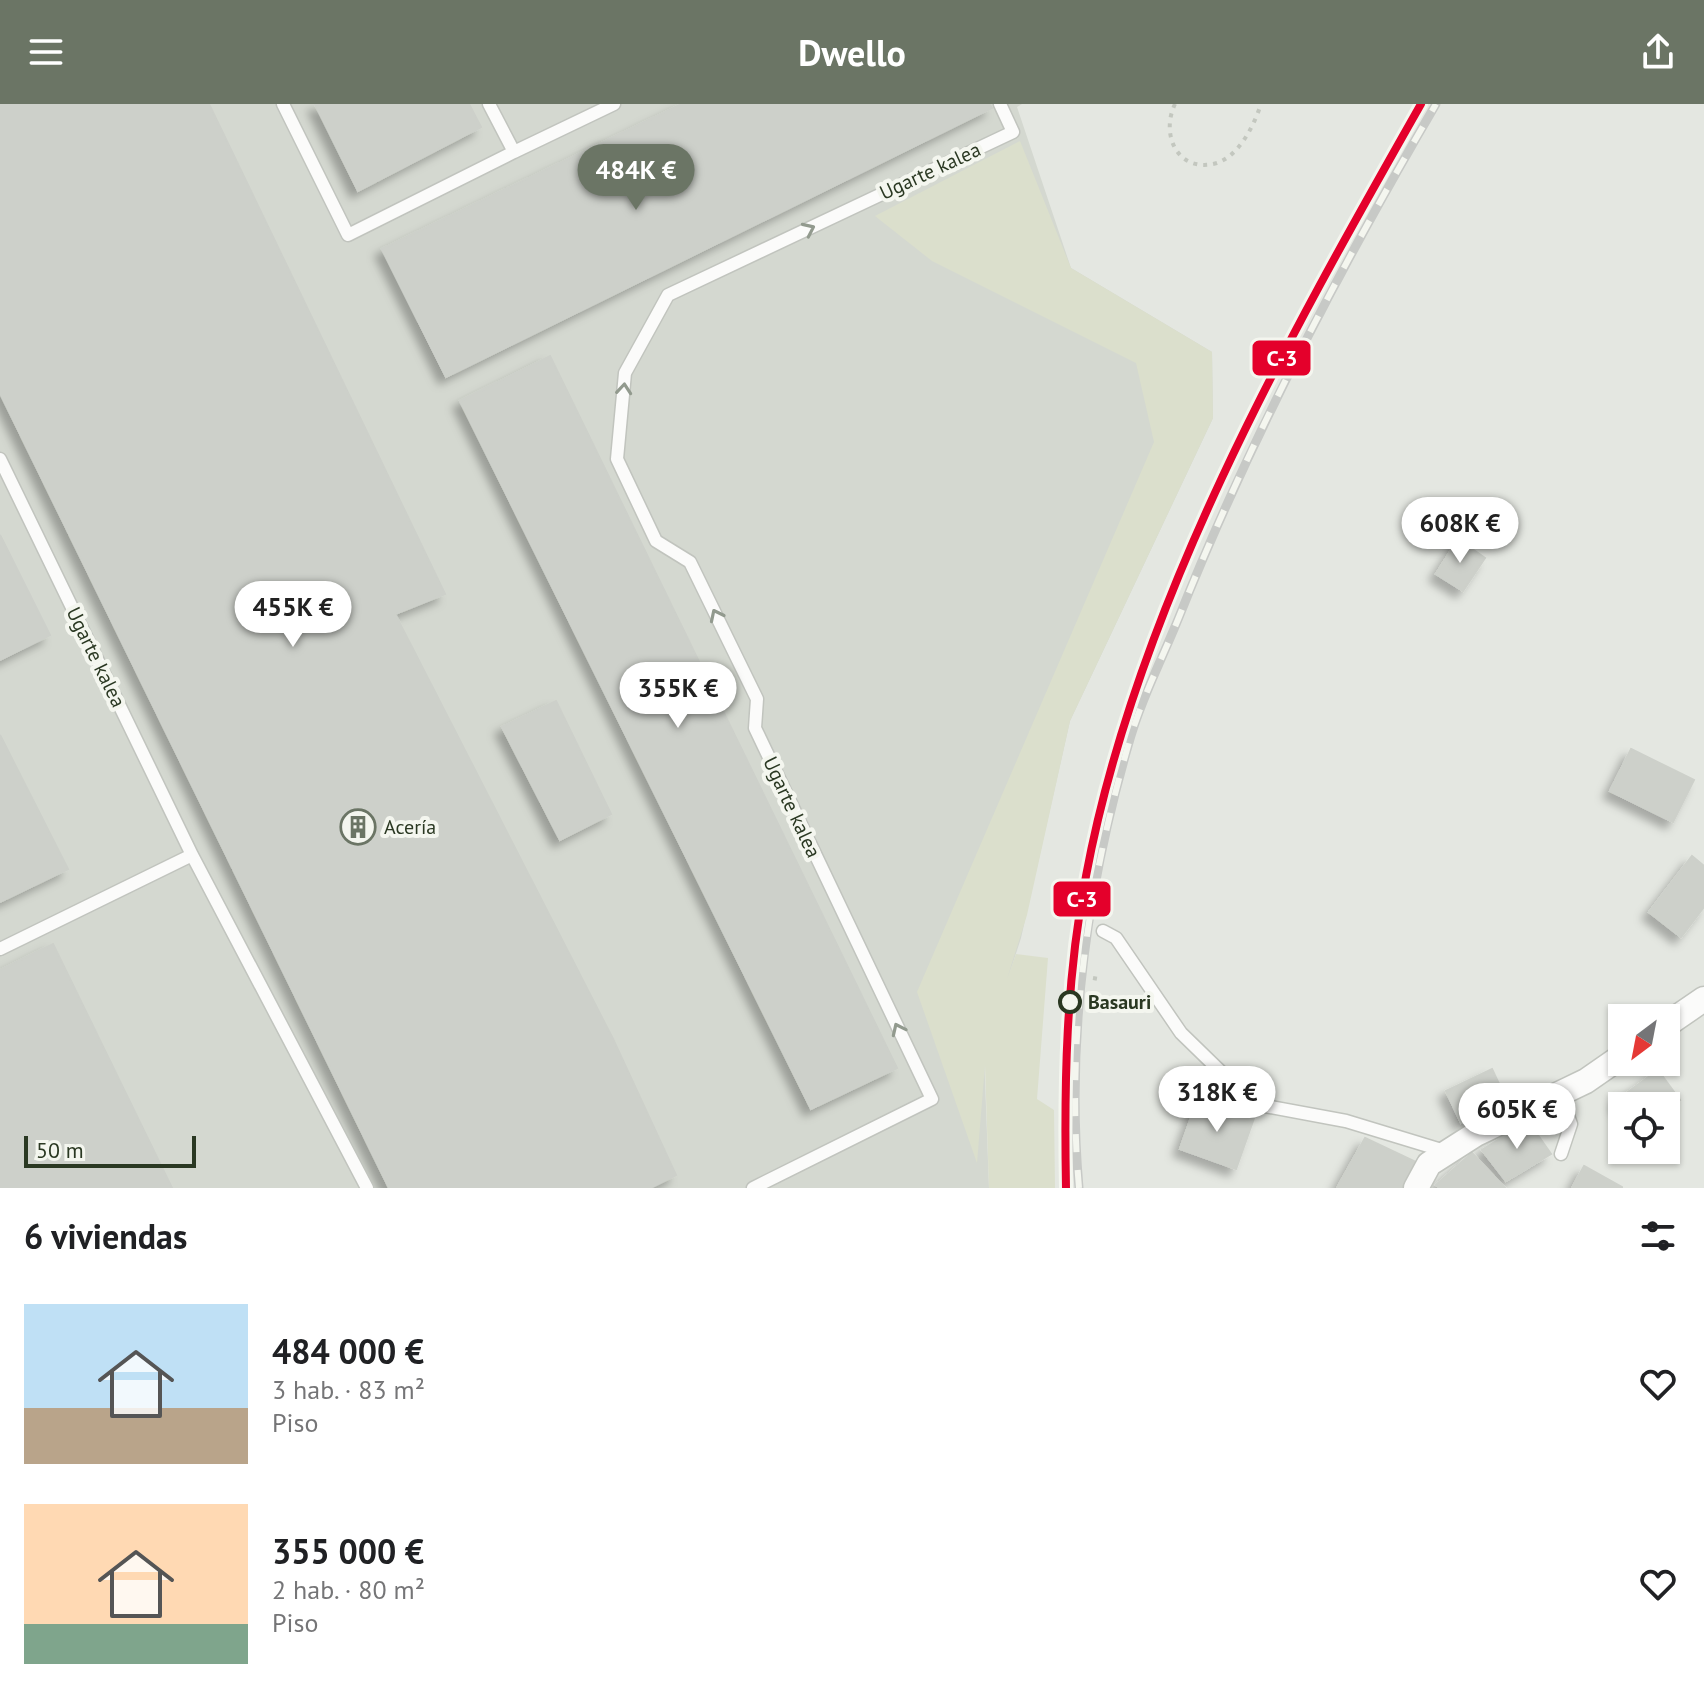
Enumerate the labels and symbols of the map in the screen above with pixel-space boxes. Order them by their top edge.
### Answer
street label: Ugarte kalea [875,136,985,206]
pin: 484K € [571,144,701,212]
one-way arrow [800,223,815,239]
line badge: C-3 [1251,339,1312,377]
text: C-3 [1266,344,1298,372]
one-way arrow [615,382,632,395]
pin: 608K € [1395,497,1525,565]
pin: 455K € [228,581,358,649]
street label: Ugarte kalea [61,602,131,712]
one-way arrow [710,608,726,623]
pin: 355K € [613,662,743,730]
street label: Ugarte kalea [757,752,827,862]
building icon: Acería [339,808,377,846]
place label: Acería [384,814,436,840]
line badge: C-3 [1052,880,1112,918]
text: C-3 [1066,885,1098,913]
place label: Basauri [1088,989,1151,1015]
marker: Basauri [1059,991,1081,1013]
north arrow [1608,1004,1680,1076]
one-way arrow [892,1022,908,1037]
pin: 318K € [1152,1066,1282,1134]
pin: 605K € [1452,1083,1582,1151]
scale bar [24,1132,196,1168]

